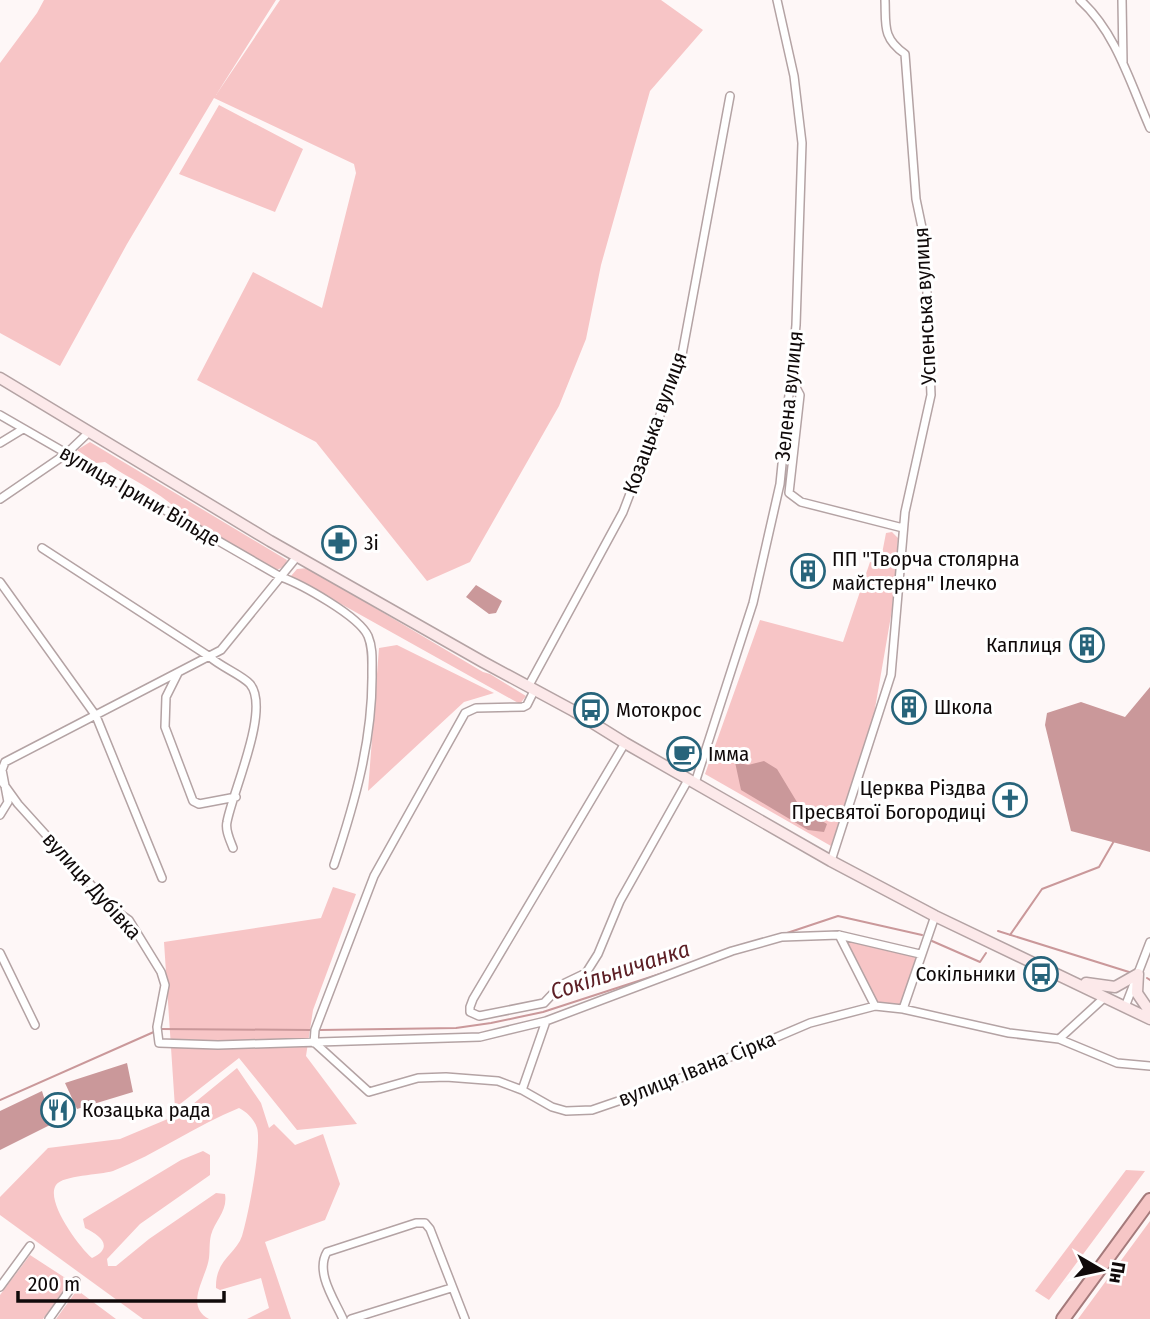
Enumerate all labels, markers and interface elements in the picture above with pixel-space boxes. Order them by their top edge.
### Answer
street label: Успенська вулиця [908,227,942,386]
street label: Зелена вулиця [769,330,809,462]
street label: Козацька вулиця [617,348,693,498]
street label: вулиця Ірини Вільде [55,439,225,553]
pharmacy icon: 3і [320,524,358,562]
place label: 3і [364,530,379,556]
place label: ПП "Творча столярна майстерня" Ілечко [832,546,1020,596]
building icon: ПП "Творча столярна майстерня" Ілечко [789,552,827,590]
building icon: Каплиця [1068,626,1106,664]
place label: Каплиця [986,632,1062,658]
building icon: Школа [890,688,928,726]
bus stop icon: Мотокрос [572,691,610,729]
place label: Школа [934,694,993,720]
place label: Мотокрос [616,697,702,723]
cafe icon: Імма [665,735,703,773]
place label: Імма [708,741,749,767]
place label: Церква Різдва Пресвятої Богородиці [792,775,986,825]
church icon: Церква Різдва Пресвятої Богородиці [991,781,1029,819]
street label: вулиця Дубівка [37,827,147,945]
water label: Сокільничанка [547,934,693,1006]
bus stop icon: Сокільники [1022,955,1060,993]
place label: Сокільники [915,961,1016,987]
street label: вулиця Івана Сірка [614,1026,780,1112]
restaurant icon: Козацька рада [39,1091,77,1129]
place label: Козацька рада [82,1097,211,1123]
north arrow [1066,1235,1136,1305]
scale bar [18,1260,224,1304]
text: Пн [1104,1260,1130,1285]
text: 200 m [28,1271,80,1297]

